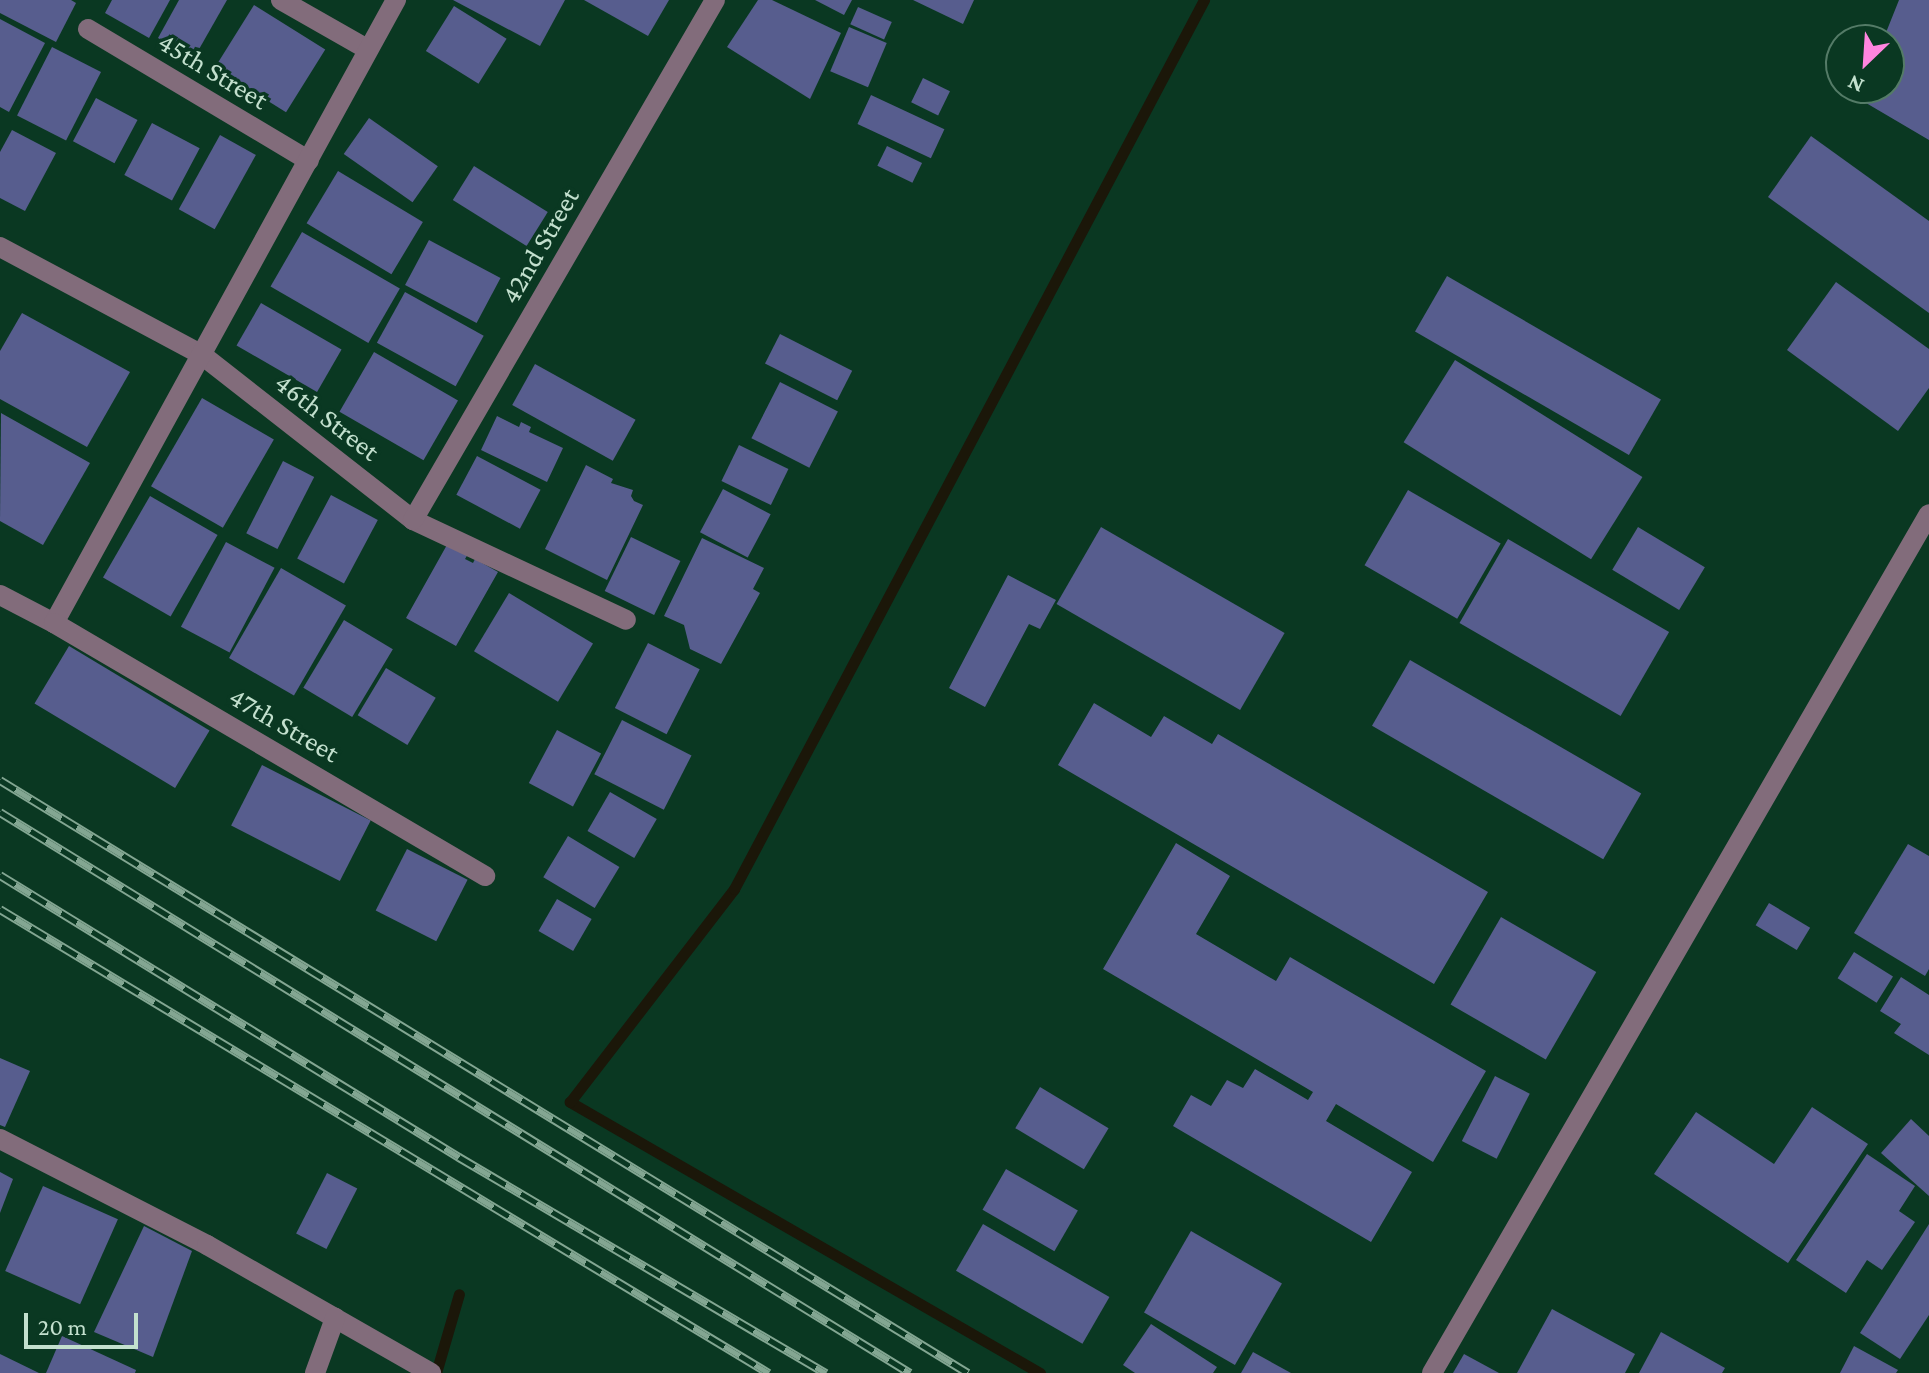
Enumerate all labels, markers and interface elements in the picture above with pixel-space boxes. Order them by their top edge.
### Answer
north arrow [1825,24,1905,104]
street label: 45th Street [152,25,274,117]
text: N [1843,70,1868,99]
street label: 42nd Street [493,182,587,310]
street label: 46th Street [268,366,386,468]
street label: 47th Street [223,680,345,770]
scale bar [28,1297,142,1347]
text: 20 m [38,1313,87,1340]

